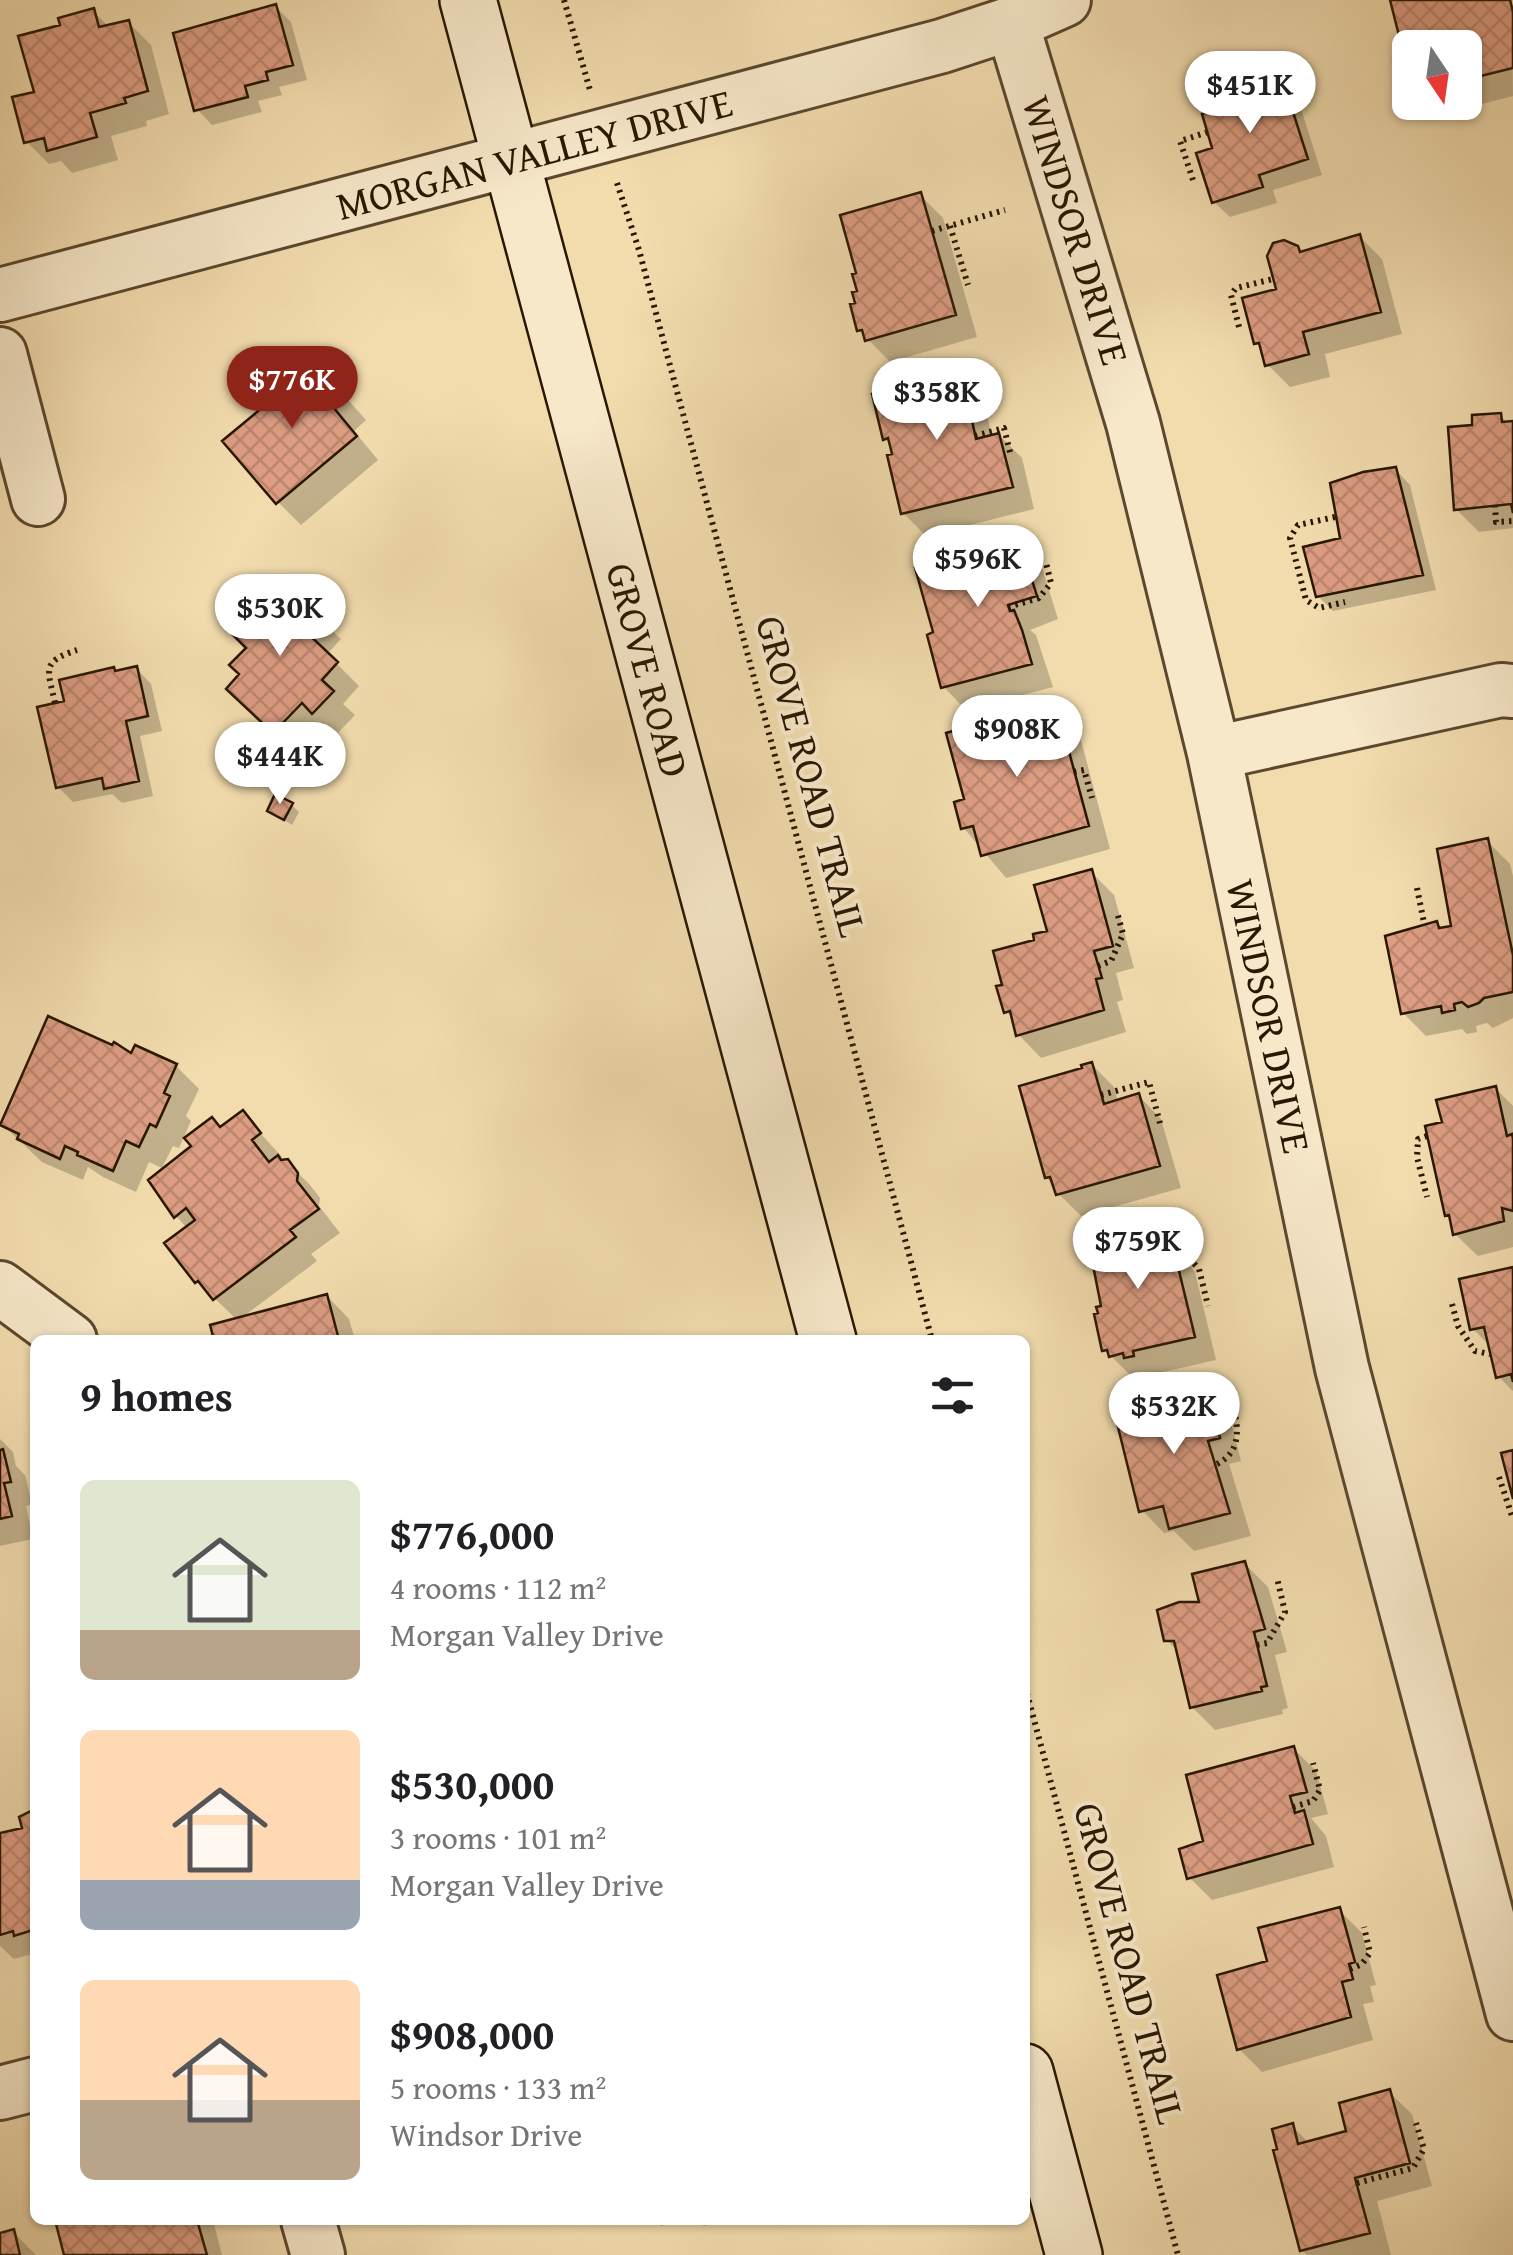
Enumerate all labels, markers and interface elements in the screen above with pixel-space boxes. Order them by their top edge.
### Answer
north arrow [1392,30,1482,120]
map controls [1392,30,1482,120]
pin: $451K [1180,51,1320,136]
text: $451K [1207,60,1293,107]
street label: MORGAN VALLEY DRIVE [329,72,738,235]
street label: WINDSOR DRIVE [1008,88,1145,372]
pin: $776K [222,346,362,431]
text: $776K [249,355,335,402]
pin: $358K [867,358,1007,443]
text: $358K [894,367,980,414]
pin: $596K [908,525,1048,610]
text: $596K [935,534,1021,581]
street label: GROVE ROAD [592,556,705,784]
pin: $530K [210,574,350,659]
text: $530K [237,583,323,630]
street label: GROVE ROAD TRAIL [741,609,884,943]
pin: $908K [947,695,1087,780]
text: $908K [974,704,1060,751]
pin: $444K [210,722,350,807]
text: $444K [237,731,323,778]
street label: WINDSOR DRIVE [1212,874,1327,1158]
pin: $759K [1068,1207,1208,1292]
text: $759K [1095,1216,1181,1263]
text: 9 homes [80,1365,233,1426]
icon: filters [925,1368,980,1423]
pin: $532K [1104,1372,1244,1457]
text: $532K [1131,1381,1217,1428]
text: $776,000 [390,1503,554,1564]
icon: home [160,1520,280,1640]
text: 4 rooms · 112 m² [390,1564,606,1611]
text: Morgan Valley Drive [390,1611,664,1658]
text: $530,000 [390,1753,554,1814]
icon: home [160,1770,280,1890]
street label: GROVE ROAD TRAIL [1059,1796,1202,2130]
text: 3 rooms · 101 m² [390,1814,606,1861]
text: Morgan Valley Drive [390,1861,664,1908]
text: $908,000 [390,2003,554,2064]
icon: home [160,2020,280,2140]
text: 5 rooms · 133 m² [390,2064,606,2111]
text: Windsor Drive [390,2111,582,2158]

